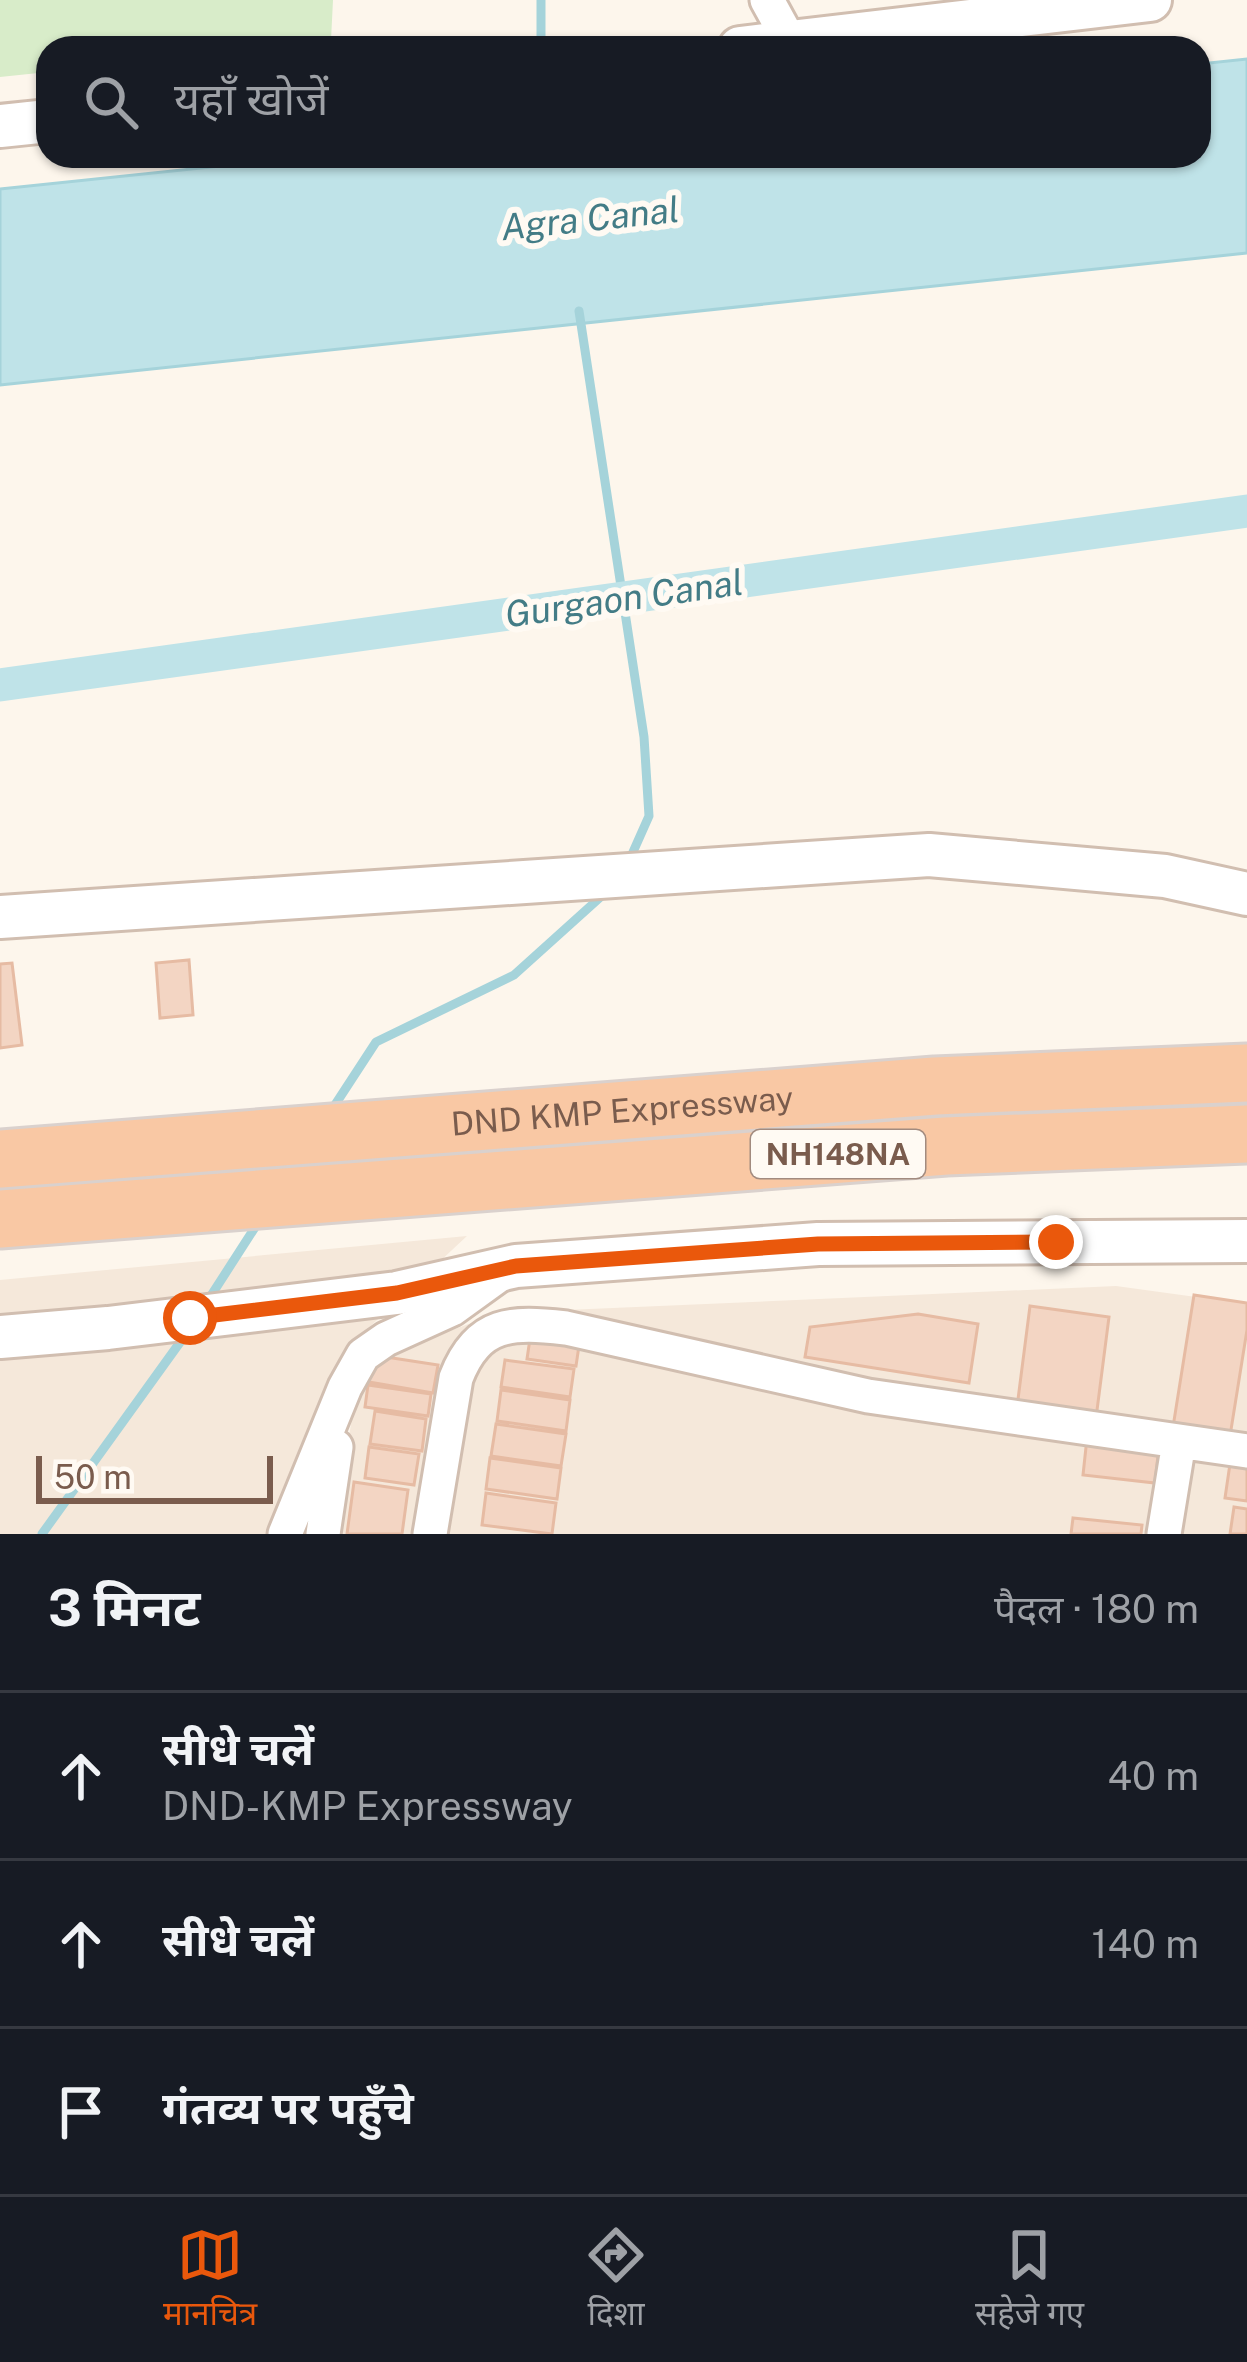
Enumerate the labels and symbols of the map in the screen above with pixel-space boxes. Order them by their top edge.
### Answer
water label: Agra Canal [499,188,681,248]
water label: Gurgaon Canal [502,561,746,635]
street label: DND KMP Expressway [450,1078,795,1143]
road number: NH148NA [751,1130,925,1178]
route end [1029,1215,1083,1269]
route start [163,1291,217,1345]
scale bar [36,1450,273,1503]

